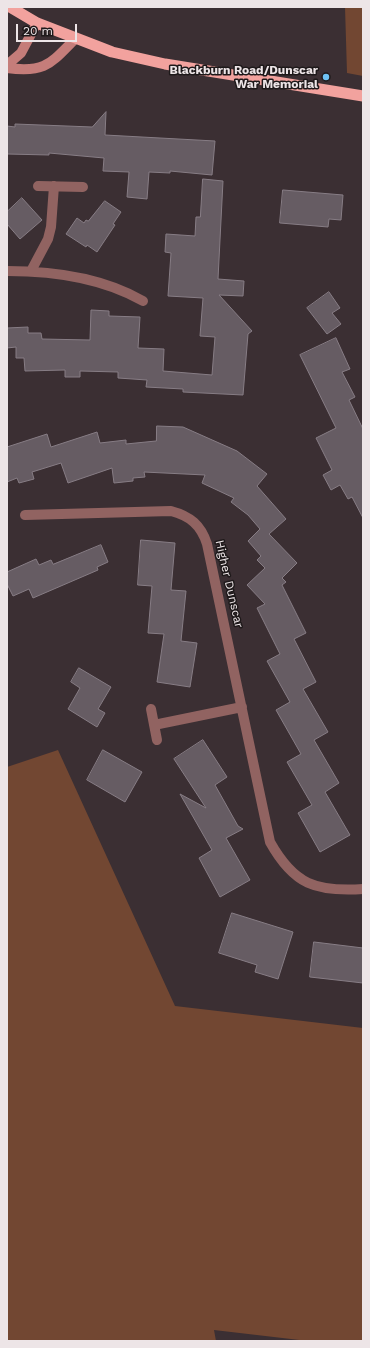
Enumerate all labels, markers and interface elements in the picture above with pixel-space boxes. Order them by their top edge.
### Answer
scale bar [18,16,79,42]
text: 20 m [23,24,53,38]
place label: Blackburn Road/Dunscar War Memorial [170,63,318,91]
marker: Blackburn Road/Dunscar War Memorial [321,72,331,82]
street label: Higher Dunscar [212,539,246,629]

